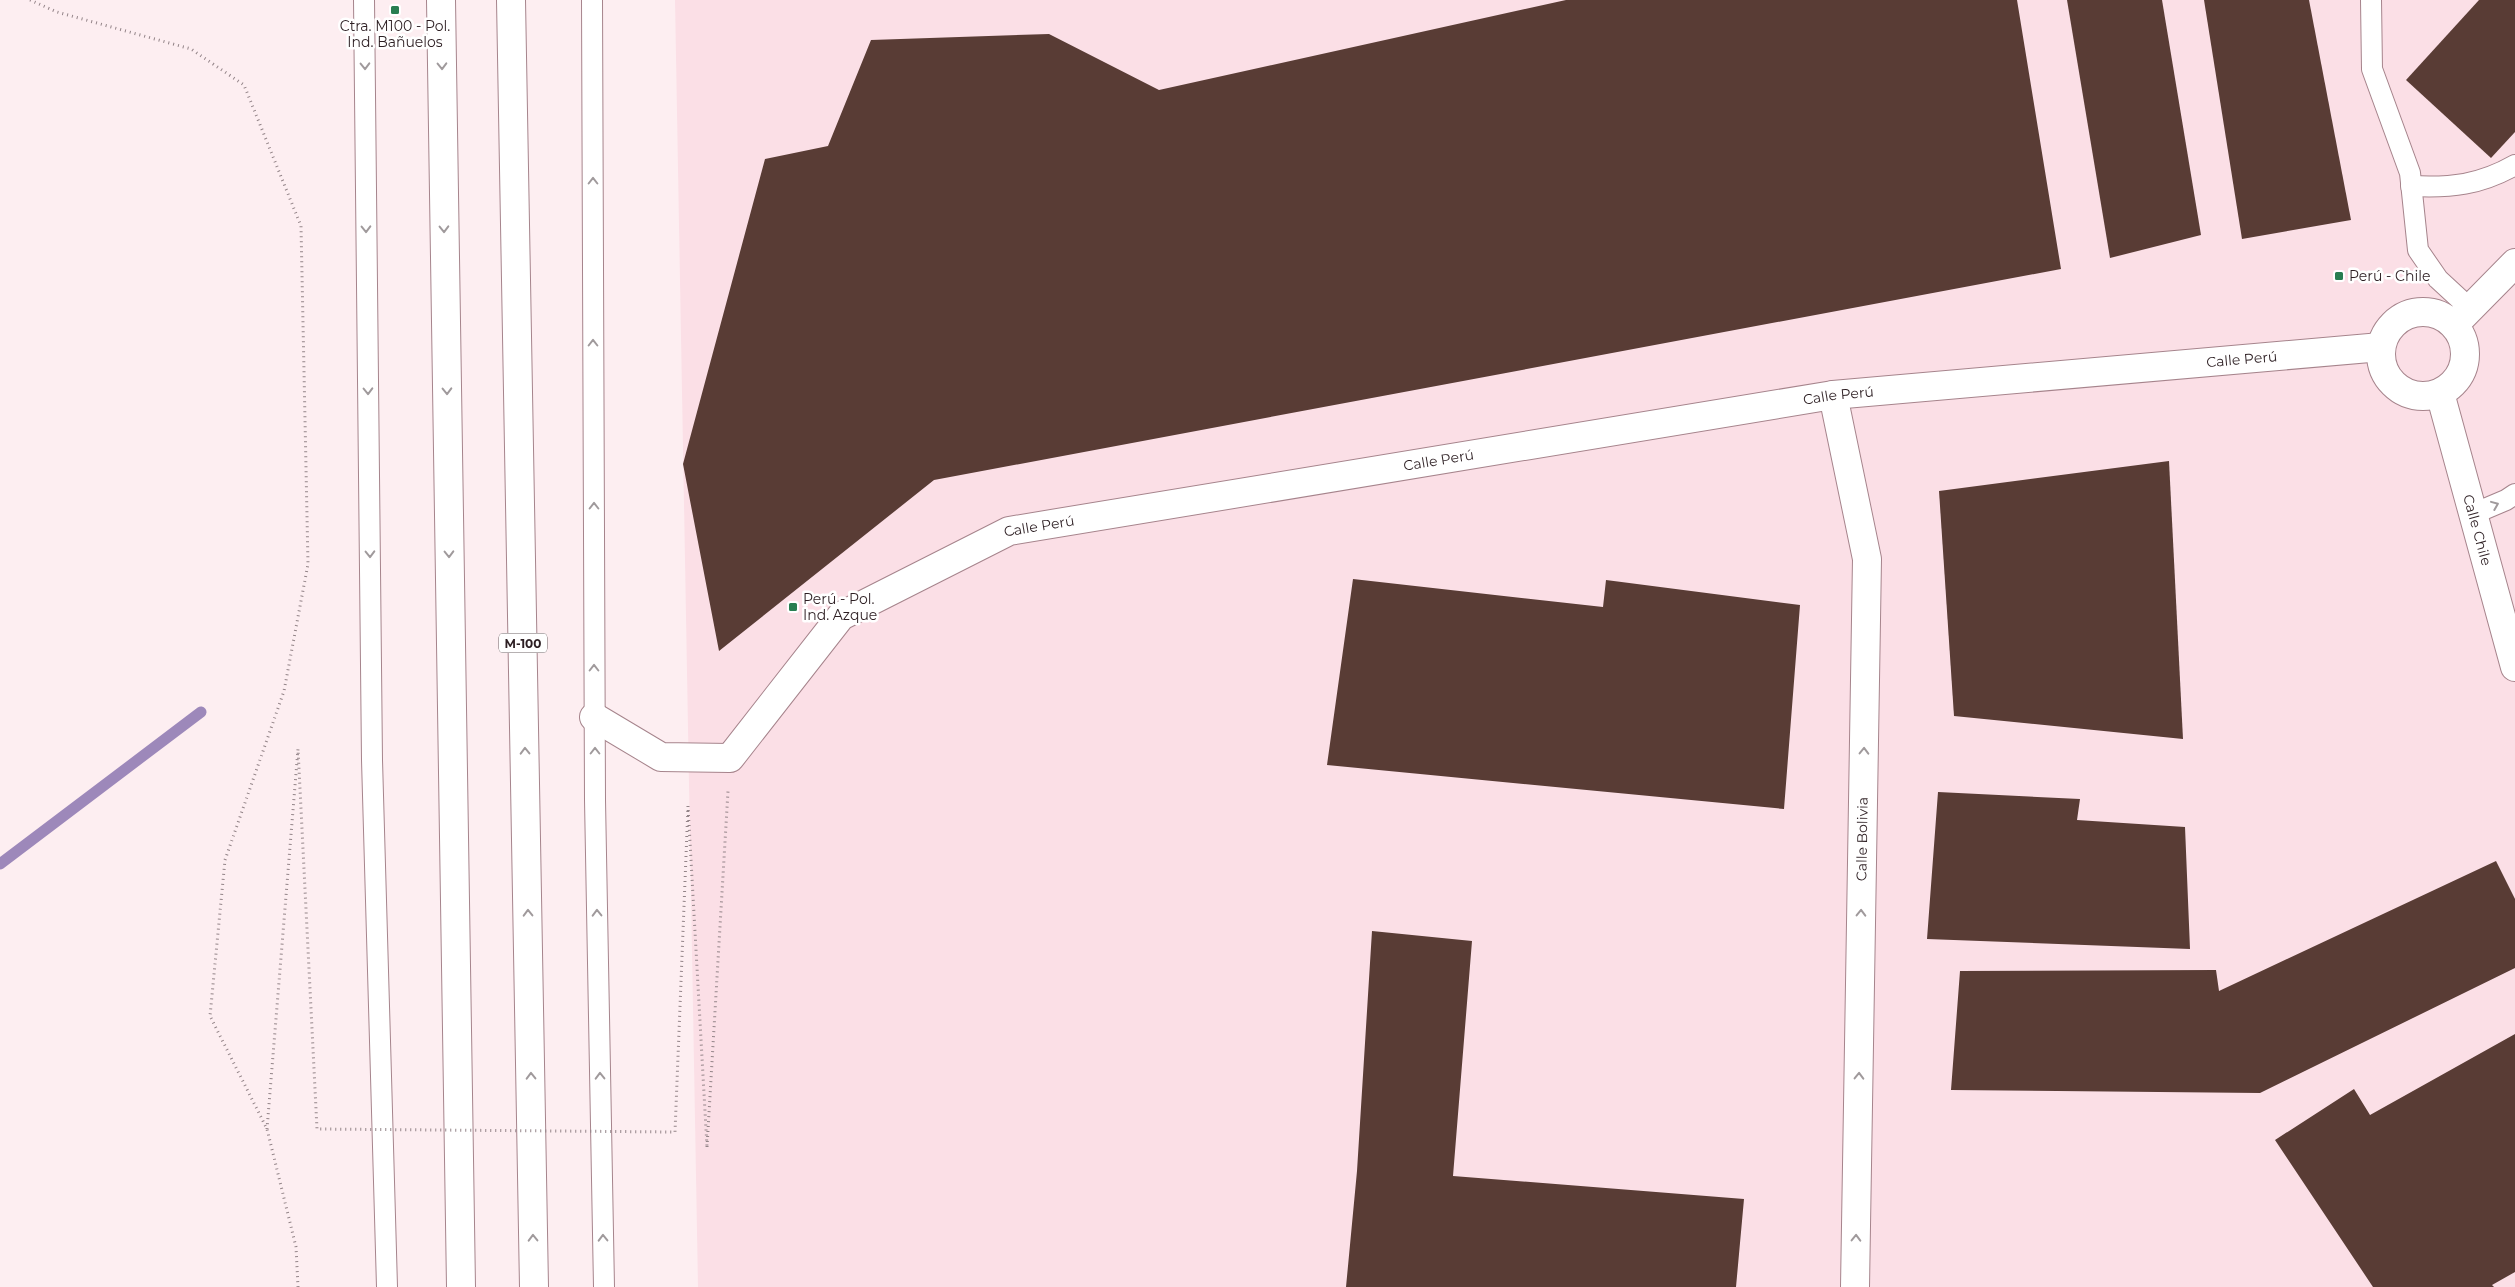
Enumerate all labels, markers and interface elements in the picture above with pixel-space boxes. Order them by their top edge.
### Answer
marker: Ctra. M100 - Pol. Ind. Bañuelos [389,4,401,16]
place label: Ctra. M100 - Pol. Ind. Bañuelos [340,17,450,51]
one-way arrow [360,62,370,70]
one-way arrow [436,62,447,70]
one-way arrow [588,177,598,184]
one-way arrow [361,225,371,233]
one-way arrow [439,225,449,233]
place label: Perú - Chile [2349,267,2430,285]
marker: Perú - Chile [2333,270,2345,282]
one-way arrow [588,339,598,347]
street label: Calle Perú [2205,347,2278,371]
street label: Calle Perú [1802,382,1875,409]
one-way arrow [441,387,452,395]
one-way arrow [363,388,373,395]
street label: Calle Perú [1402,445,1475,475]
street label: Calle Chile [2459,492,2496,568]
one-way arrow [2490,500,2498,510]
one-way arrow [589,502,599,510]
street label: Calle Perú [1000,511,1076,541]
one-way arrow [365,550,375,558]
one-way arrow [444,550,454,558]
place label: Perú - Pol. Ind. Azque [803,590,877,624]
marker: Perú - Pol. Ind. Azque [787,601,799,613]
road number: M-100 [499,634,547,652]
one-way arrow [589,664,599,672]
one-way arrow [520,747,530,754]
one-way arrow [590,747,600,754]
one-way arrow [1859,747,1869,754]
street label: Calle Bolivia [1852,797,1872,881]
one-way arrow [523,909,533,917]
one-way arrow [592,909,602,917]
one-way arrow [1856,909,1866,917]
one-way arrow [525,1072,536,1080]
one-way arrow [595,1072,605,1080]
one-way arrow [1853,1072,1864,1080]
one-way arrow [528,1234,539,1242]
one-way arrow [598,1234,609,1242]
one-way arrow [1851,1234,1861,1242]

